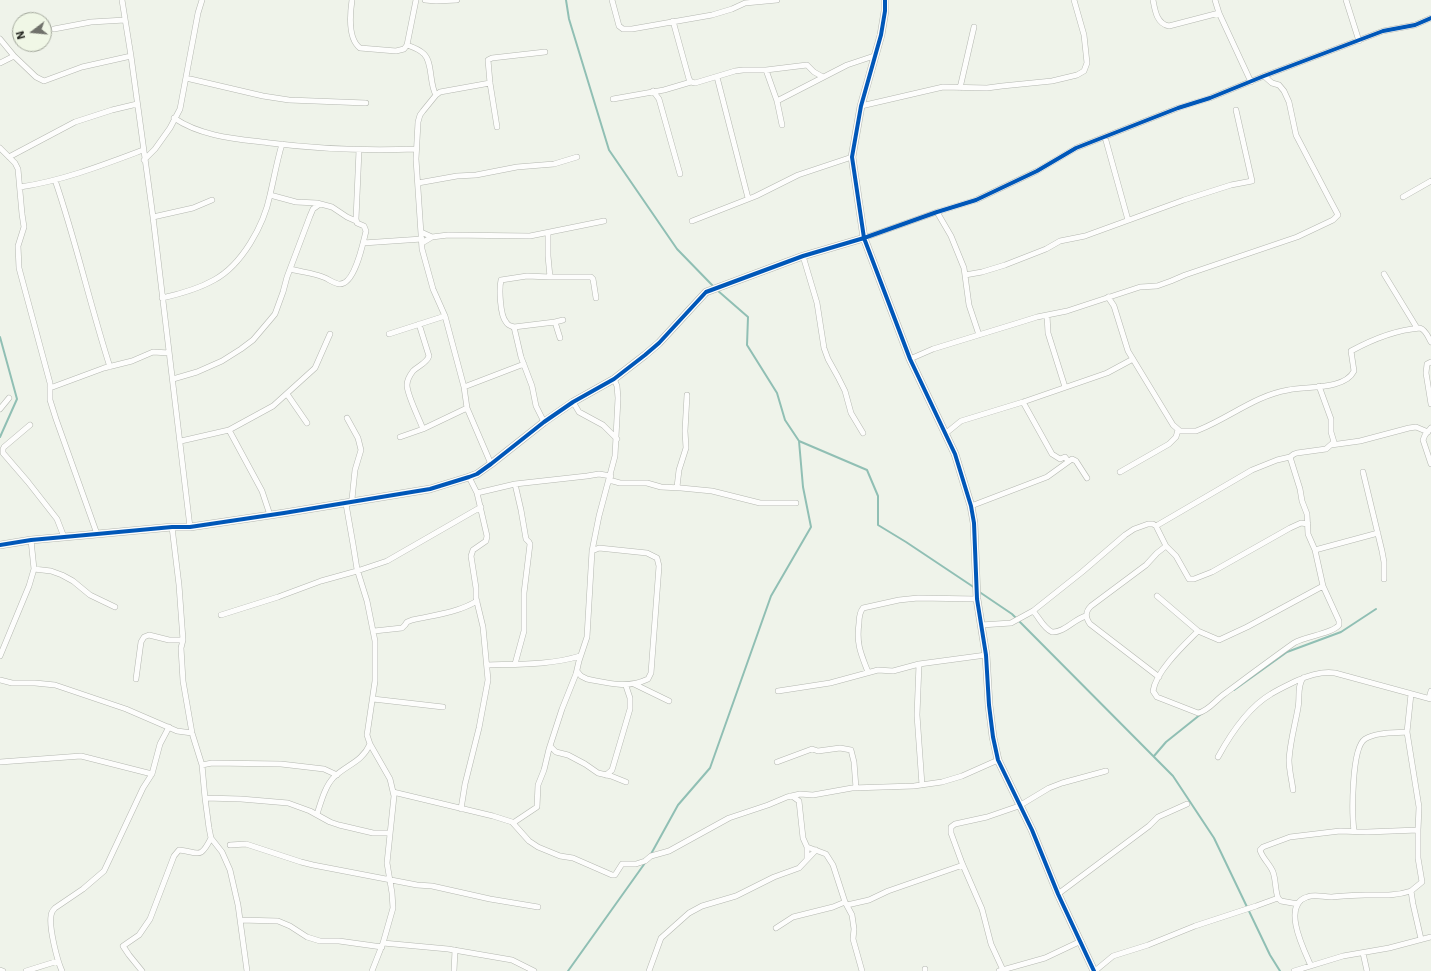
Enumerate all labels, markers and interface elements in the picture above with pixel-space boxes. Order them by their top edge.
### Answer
north arrow [12,12,52,52]
text: N [14,29,28,41]

